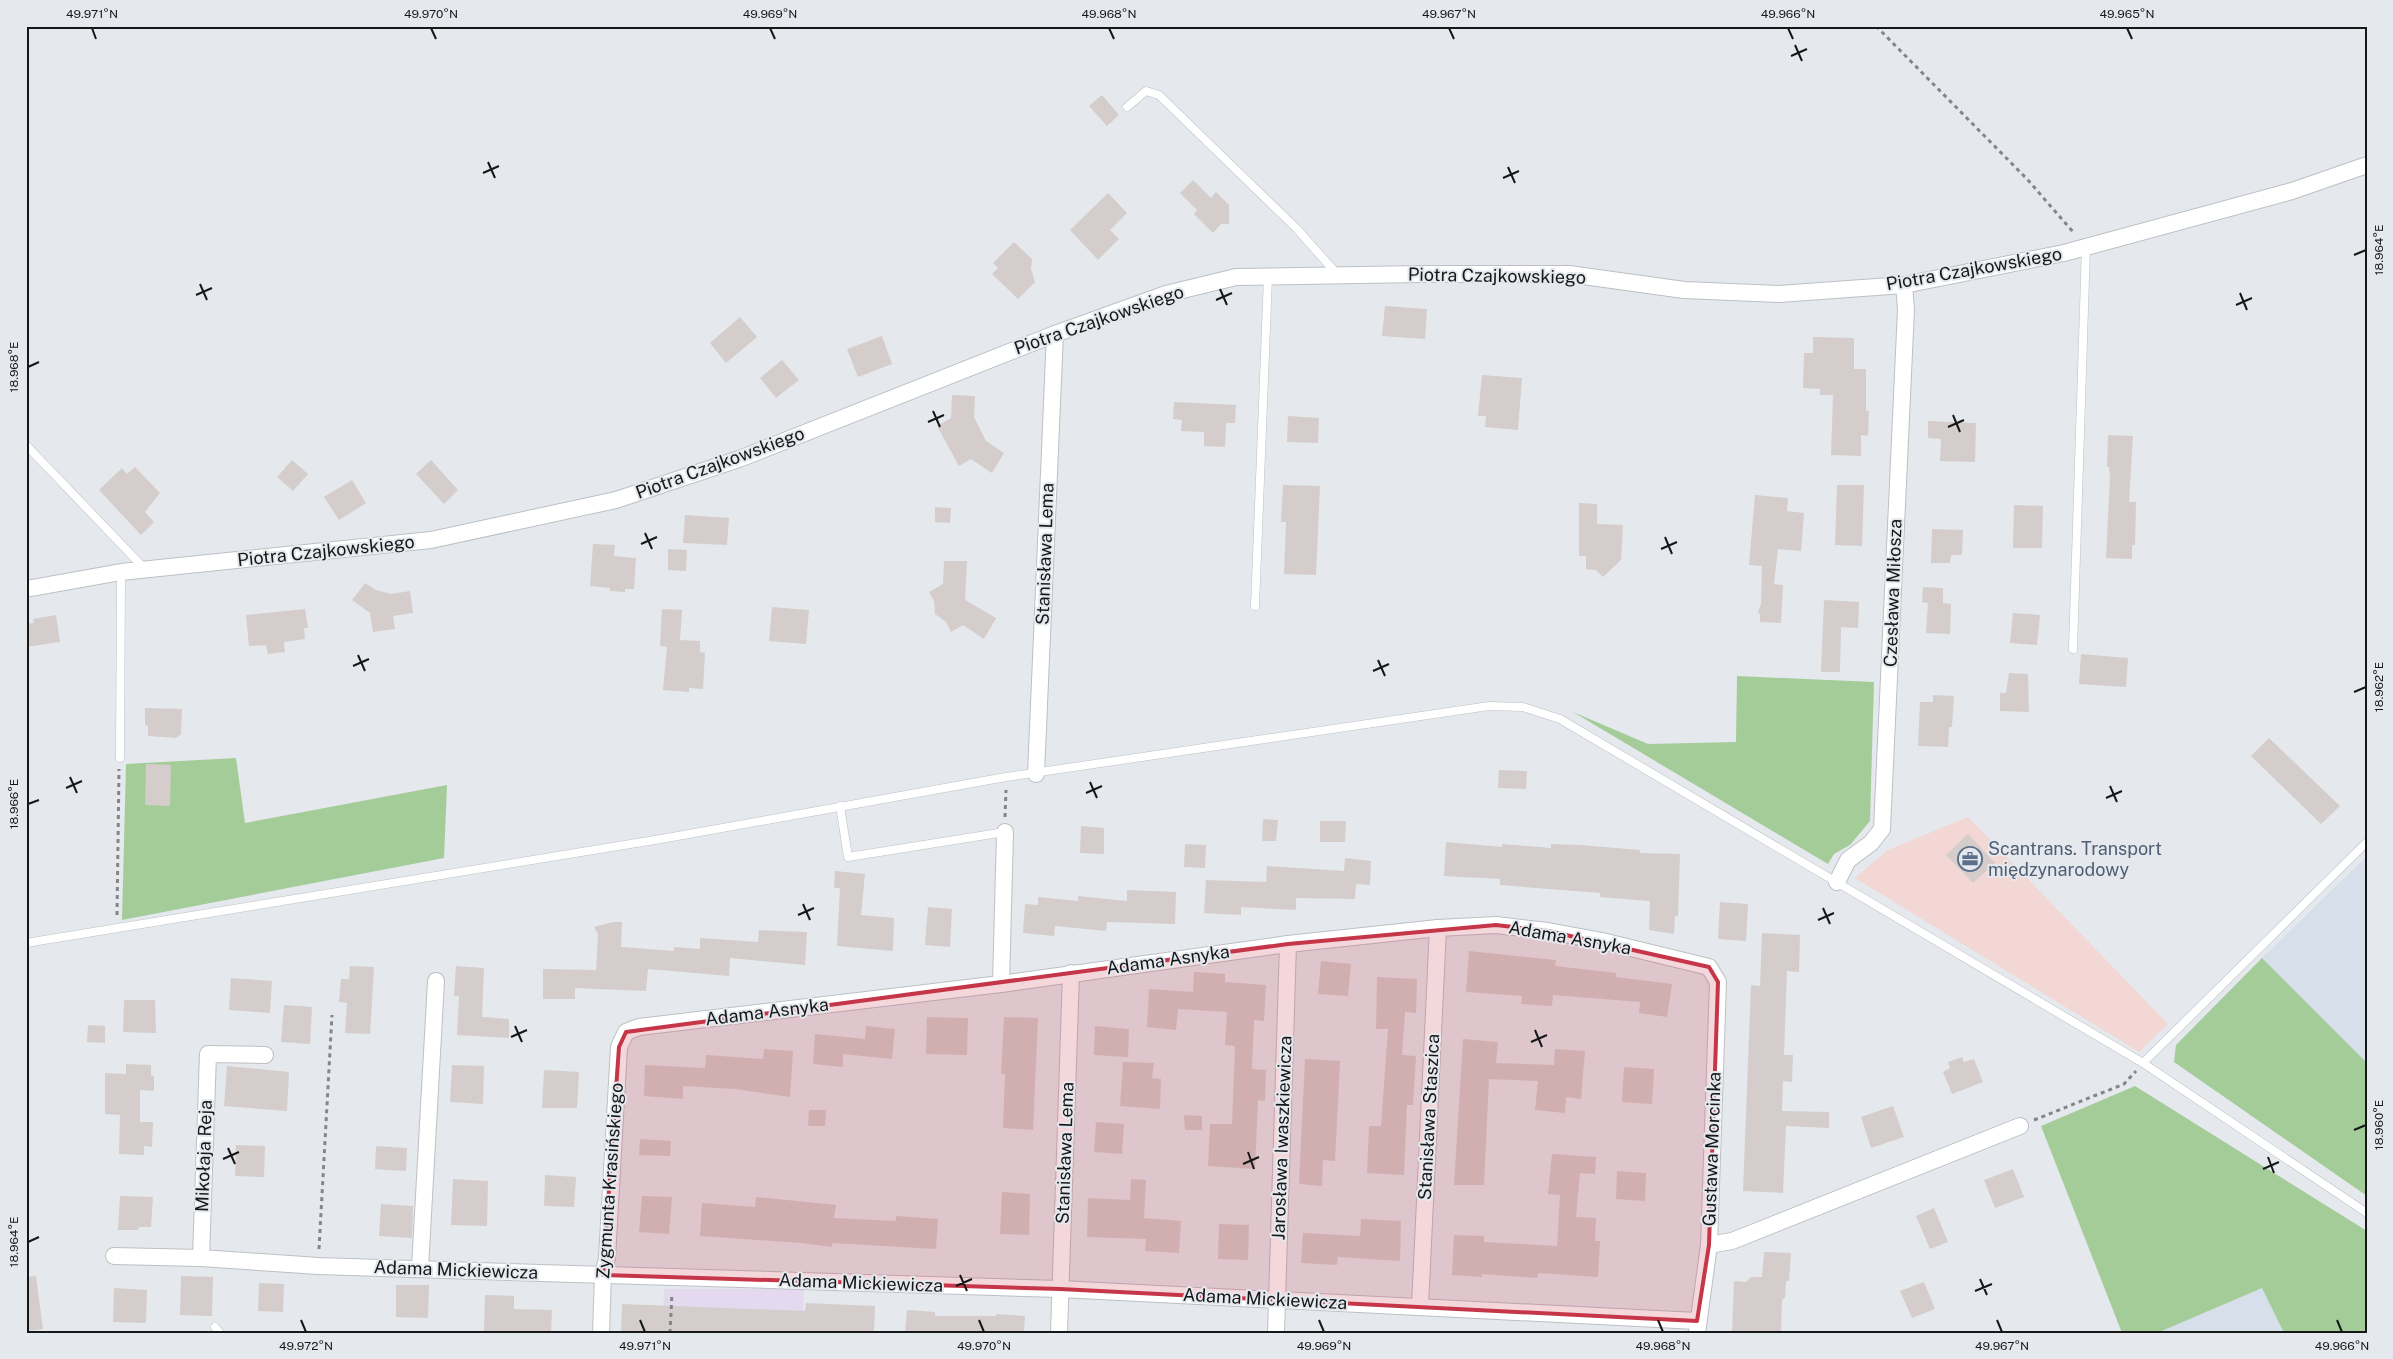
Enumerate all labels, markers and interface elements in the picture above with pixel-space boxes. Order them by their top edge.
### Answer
text: 49.971°N [66,7,118,21]
text: 49.970°N [404,7,458,21]
text: 49.969°N [743,7,797,21]
text: 49.968°N [1082,7,1136,21]
text: 49.967°N [1422,7,1476,21]
text: 49.966°N [1761,7,1815,21]
text: 49.965°N [2100,7,2154,21]
text: 18.964°E [2372,225,2386,275]
street label: Piotra Czajkowskiego [1884,243,2063,294]
street label: Piotra Czajkowskiego [1408,263,1586,288]
street label: Piotra Czajkowskiego [1011,281,1186,358]
text: 18.968°E [7,342,21,392]
street label: Piotra Czajkowskiego [633,422,807,503]
street label: Stanisława Lema [1032,483,1057,625]
street label: Czesława Miłosza [1879,518,1906,667]
street label: Piotra Czajkowskiego [236,531,416,570]
text: 18.962°E [2372,662,2386,712]
text: 18.966°E [7,779,21,829]
place label: Scantrans. Transport międzynarodowy [1988,838,2162,880]
office icon: Scantrans. Transport międzynarodowy [1957,846,1983,872]
street label: Adama Asnyka [1507,916,1633,959]
street label: Adama Asnyka [1105,940,1231,979]
street label: Adama Asnyka [704,994,830,1029]
street label: Stanisława Staszica [1414,1033,1443,1201]
street label: Jarosława Iwaszkiewicza [1267,1035,1296,1241]
street label: Gustawa Morcinka [1698,1071,1725,1227]
street label: Zygmunta Krasińskiego [592,1082,627,1280]
street label: Stanisława Lema [1052,1082,1077,1224]
street label: Mikołaja Reja [191,1100,216,1212]
text: 18.960°E [2372,1100,2386,1150]
text: 18.964°E [7,1217,21,1267]
street label: Adama Mickiewicza [373,1256,539,1283]
street label: Adama Mickiewicza [778,1269,944,1296]
street label: Adama Mickiewicza [1182,1284,1348,1313]
text: 49.972°N [279,1339,333,1353]
text: 49.971°N [619,1339,671,1353]
text: 49.970°N [957,1339,1011,1353]
text: 49.969°N [1297,1339,1351,1353]
text: 49.968°N [1636,1339,1690,1353]
text: 49.967°N [1975,1339,2029,1353]
text: 49.966°N [2315,1339,2369,1353]

